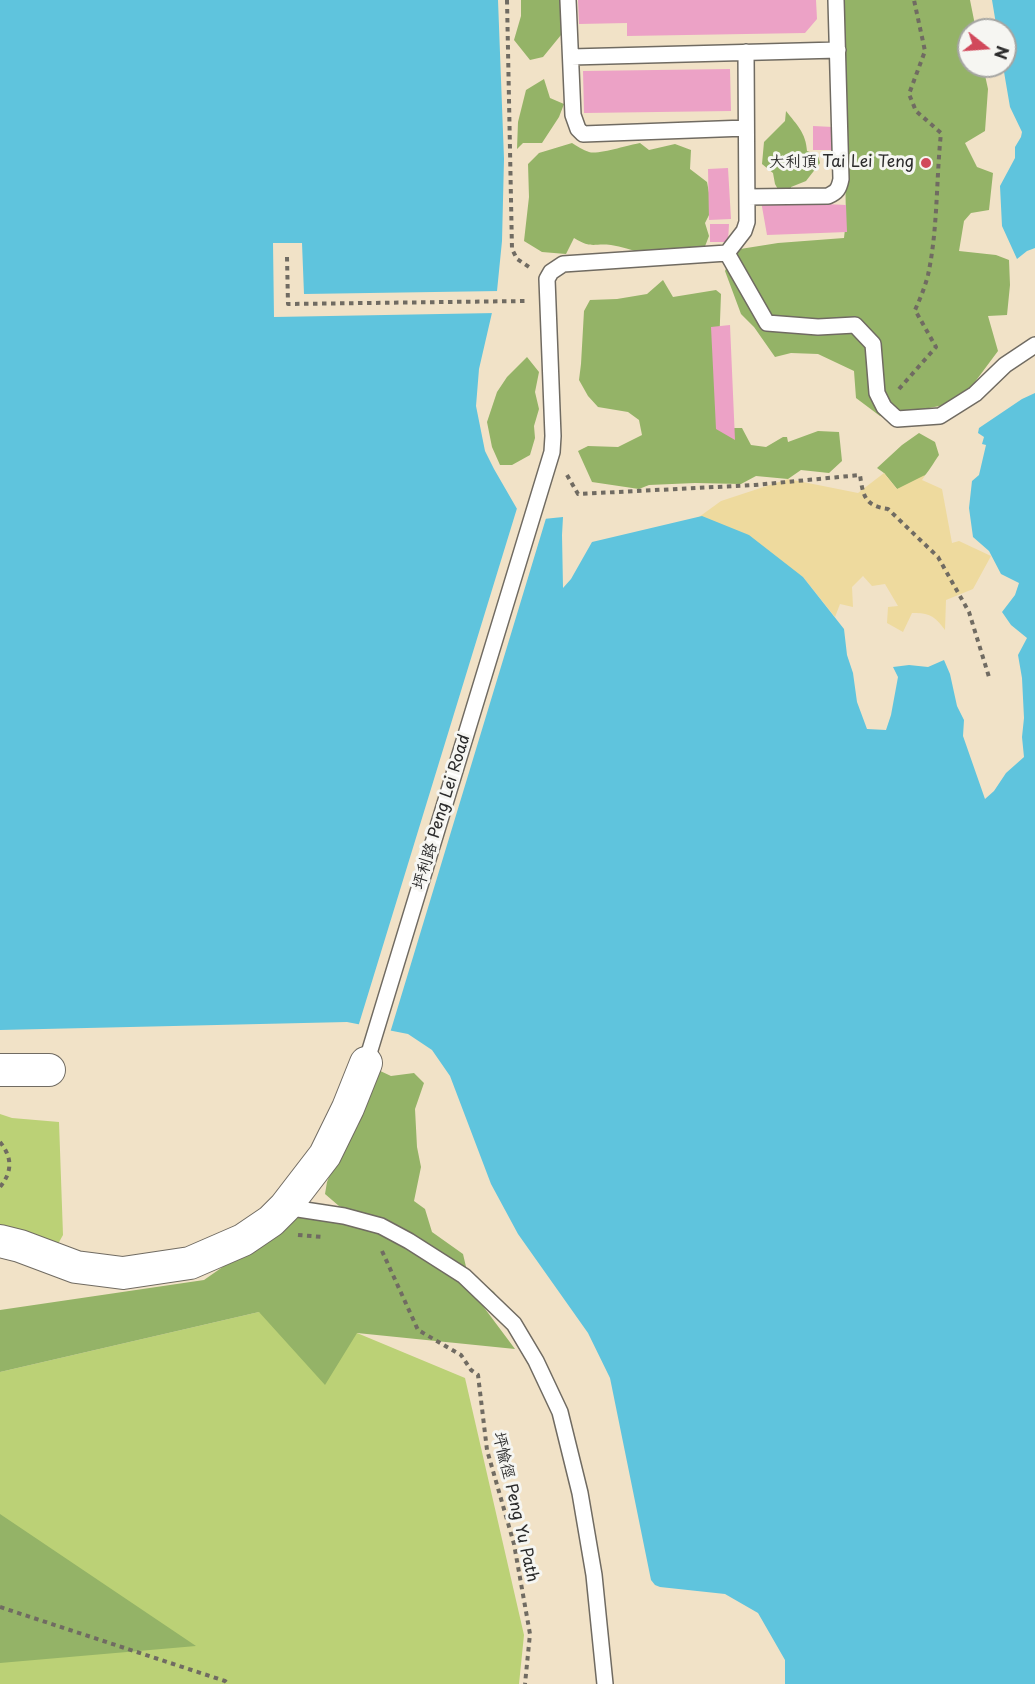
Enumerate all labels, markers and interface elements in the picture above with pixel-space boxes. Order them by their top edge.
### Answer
north arrow [957,18,1017,78]
text: N [989,43,1016,62]
place label: 大利頂 Tai Lei Teng [769,153,914,173]
marker: 大利頂 Tai Lei Teng [919,156,933,170]
street label: 坪利路 Peng Lei Road [409,732,475,892]
street label: 坪愉徑 Peng Yu Path [488,1430,542,1584]

